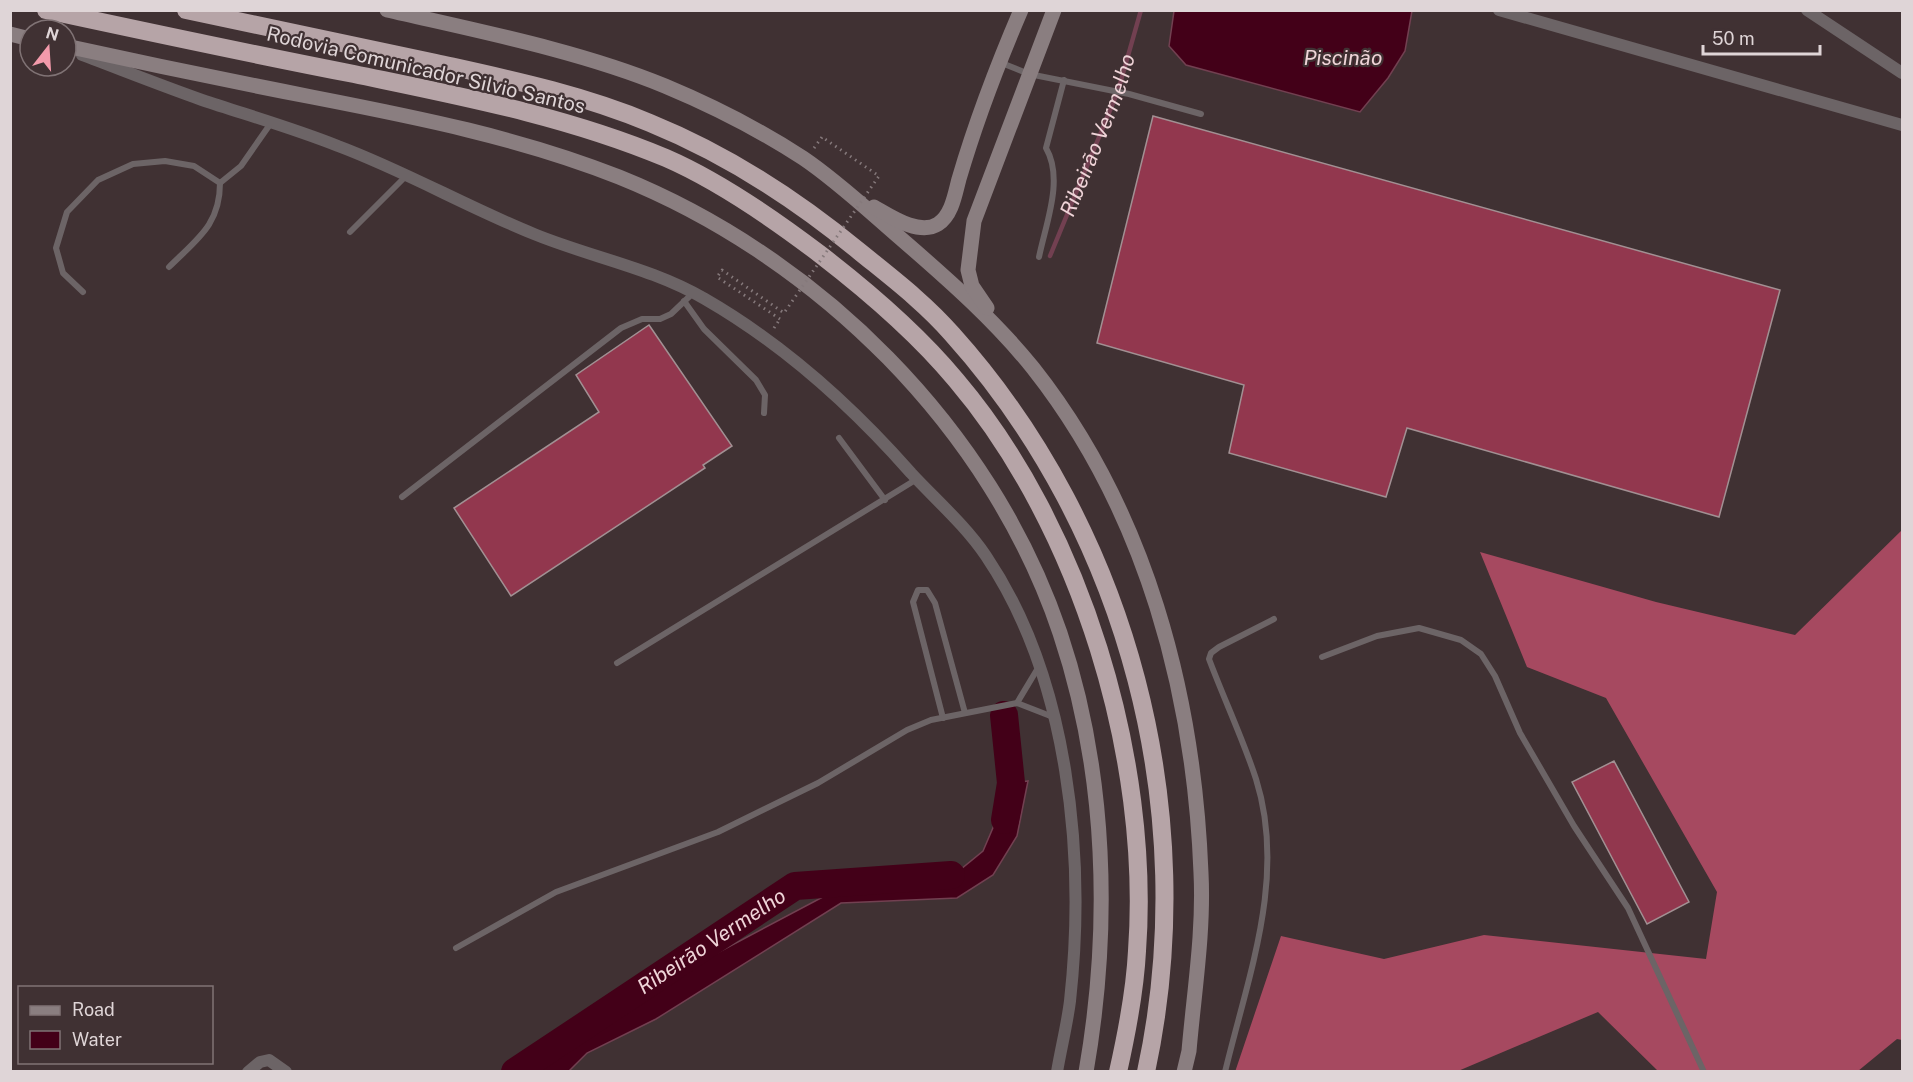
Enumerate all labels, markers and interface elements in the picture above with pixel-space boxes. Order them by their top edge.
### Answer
north arrow [18,18,78,78]
scale bar [1703,18,1820,56]
street label: Rodovia Comunicador Silvio Santos [264,22,588,118]
text: N [43,23,61,45]
text: 50 m [1712,28,1755,49]
water label: Piscinão [1303,45,1383,70]
water label: Ribeirão Vermelho [1055,51,1140,220]
water label: Ribeirão Vermelho [632,883,790,999]
legend [18,986,213,1064]
text: Road [72,999,115,1020]
text: Water [72,1029,122,1050]

